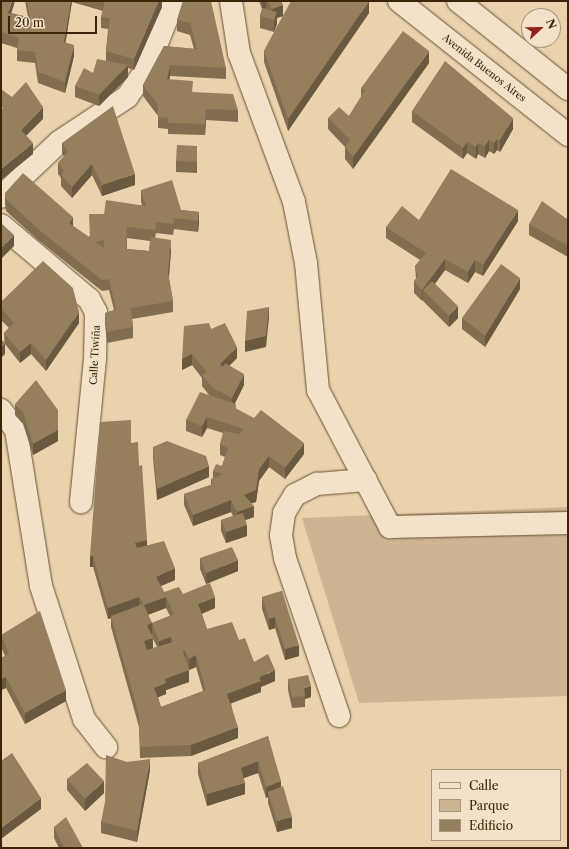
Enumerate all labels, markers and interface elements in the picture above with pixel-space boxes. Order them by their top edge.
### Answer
scale bar [10,8,99,34]
north arrow [521,8,561,48]
text: 20 m [15,15,44,30]
text: N [543,17,559,31]
street label: Avenida Buenos Aires [440,31,528,105]
street label: Calle Tiwiña [87,325,103,385]
legend [431,769,561,841]
text: Calle [469,778,498,793]
text: Parque [469,798,509,813]
text: Edificio [469,818,513,833]

